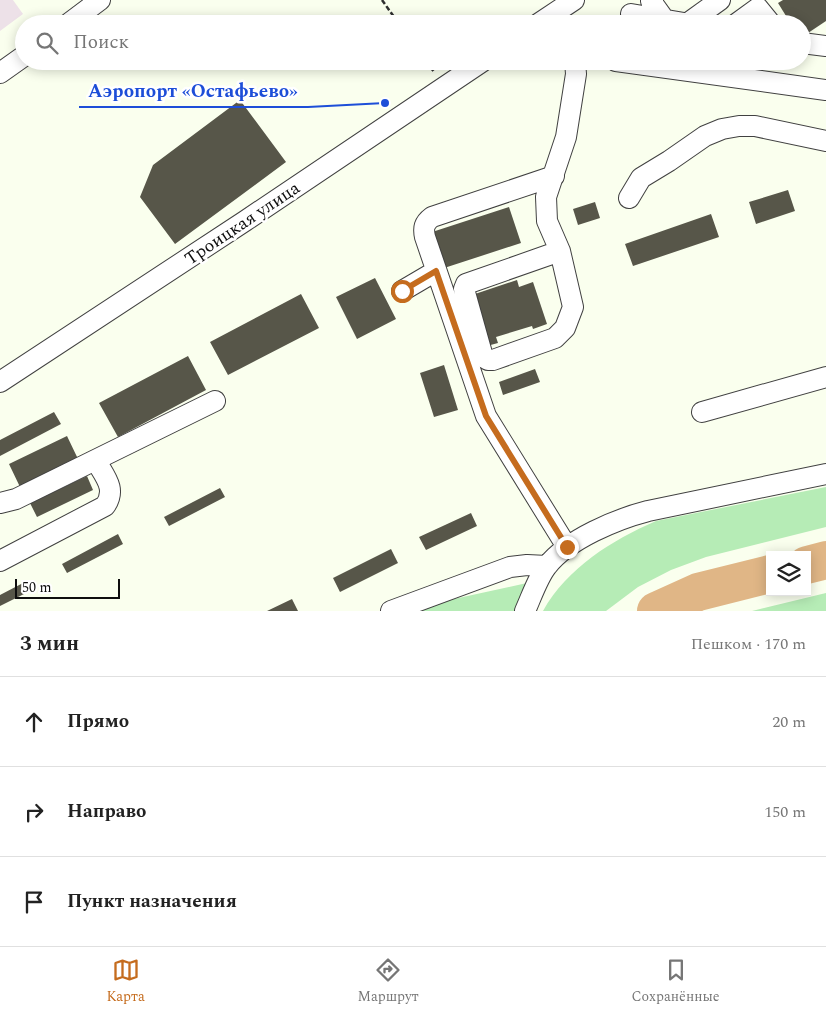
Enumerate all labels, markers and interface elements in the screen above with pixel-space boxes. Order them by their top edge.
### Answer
search box [15,15,811,70]
text: Поиск [73,28,129,57]
icon: search [33,29,61,57]
callout: Аэропорт «Остафьево» [79,73,308,107]
text: Аэропорт «Остафьево» [88,77,298,106]
street label: Троицкая улица [179,175,306,272]
route start [391,280,414,303]
route end [556,536,579,559]
map controls [766,551,811,596]
button: layers [766,551,811,596]
scale bar [15,576,120,599]
text: 50 m [22,577,52,598]
text: 3 мин [20,628,79,660]
text: Пешком · 170 m [691,632,806,656]
text: Прямо [67,707,129,736]
icon: ahead [20,708,48,736]
text: 20 m [772,710,806,734]
text: Направо [67,797,146,826]
icon: right [20,798,48,826]
text: 150 m [764,800,806,824]
text: Пункт назначения [67,887,237,916]
icon: arrive [20,888,48,916]
tab: Карта [106,956,145,1007]
tab: Маршрут [358,956,419,1007]
tab: Сохранённые [631,956,720,1007]

